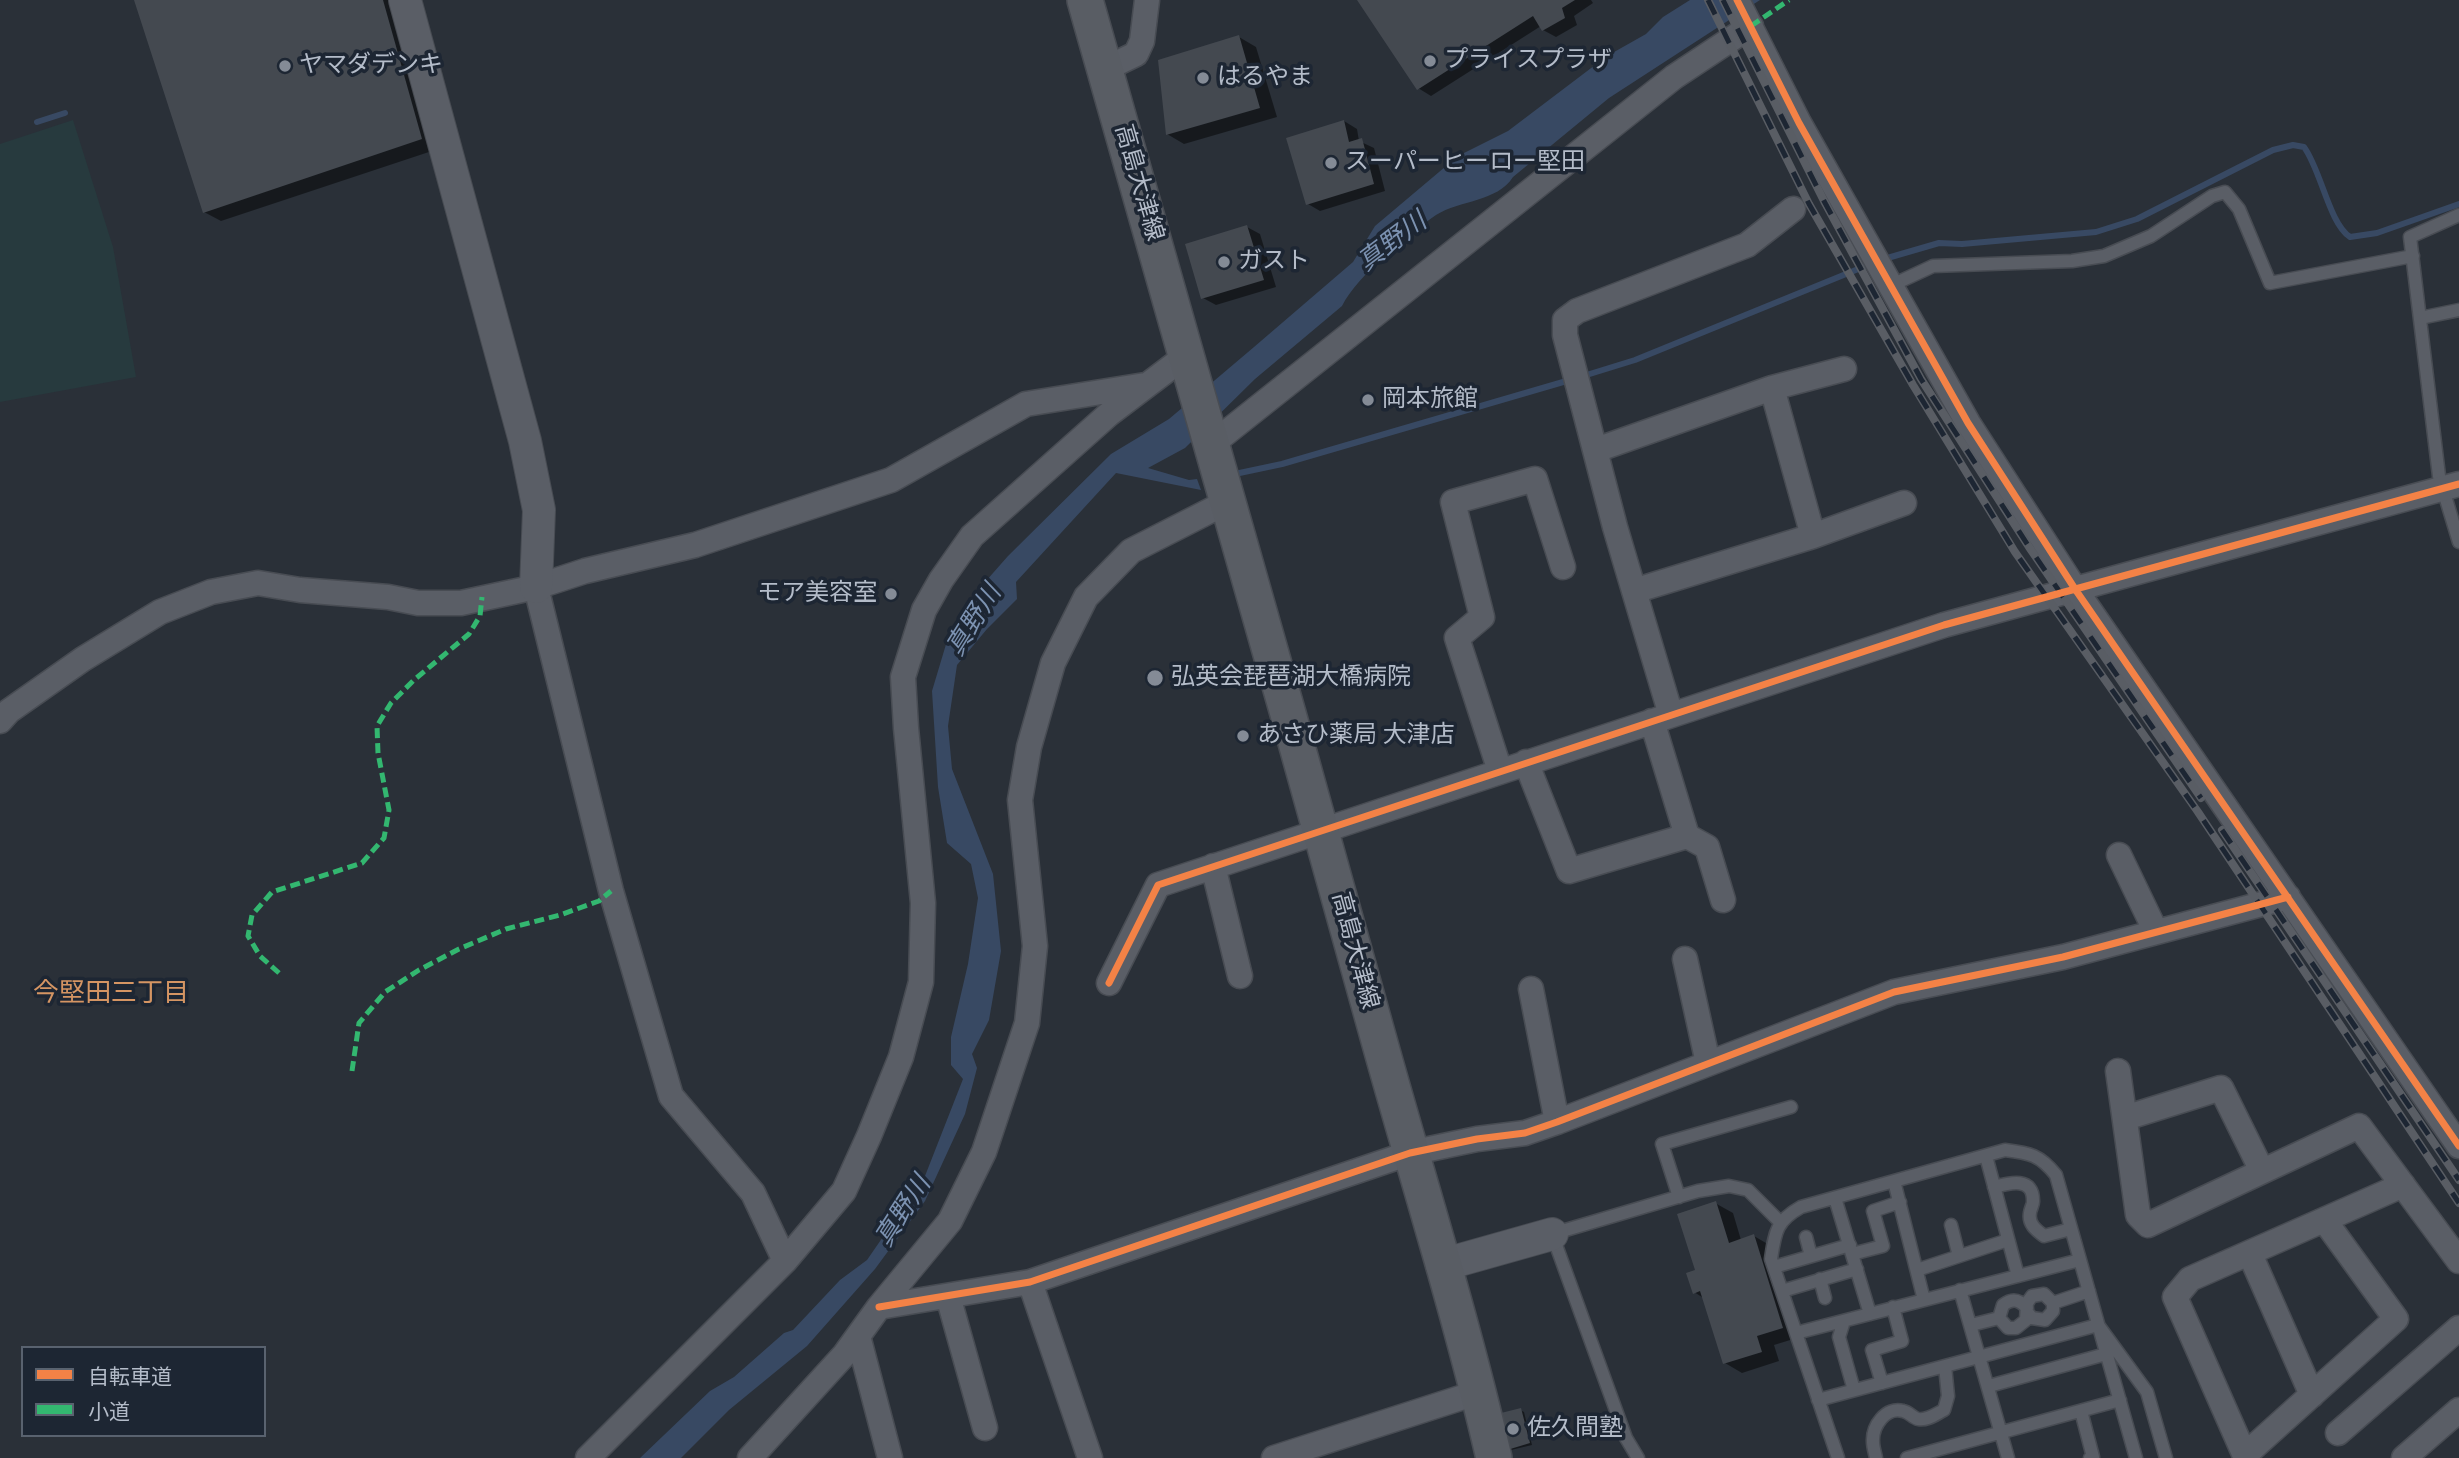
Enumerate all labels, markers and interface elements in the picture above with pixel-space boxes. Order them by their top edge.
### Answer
place label: プライスプラザ [1444,47,1612,75]
place label: ヤマダデンキ [299,52,443,80]
marker: プライスプラザ [1422,53,1438,69]
marker: ヤマダデンキ [277,58,293,74]
place label: はるやま [1217,64,1313,92]
marker: はるやま [1195,70,1211,86]
street label: 高島大津線 [1108,121,1168,245]
place label: スーパーヒーロー堅田 [1345,149,1585,177]
marker: スーパーヒーロー堅田 [1323,155,1339,171]
water label: 真野川 [1352,207,1434,279]
place label: ガスト [1238,248,1310,276]
marker: ガスト [1216,254,1232,270]
place label: 岡本旅館 [1382,386,1478,414]
marker: 岡本旅館 [1360,392,1376,408]
place label: モア美容室 [757,580,877,608]
water label: 真野川 [941,580,1009,662]
marker: モア美容室 [883,586,899,602]
place label: 弘英会琵琶湖大橋病院 [1171,664,1411,692]
marker: 弘英会琵琶湖大橋病院 [1145,668,1165,688]
place label: あさひ薬局 大津店 [1257,722,1455,750]
marker: あさひ薬局 大津店 [1235,728,1251,744]
street label: 高島大津線 [1325,889,1383,1013]
district label: 今堅田三丁目 [33,978,189,1010]
water label: 真野川 [870,1171,938,1253]
legend [21,1346,266,1437]
text: 自転車道 [88,1365,172,1389]
text: 小道 [88,1400,130,1424]
place label: 佐久間塾 [1527,1415,1623,1443]
marker: 佐久間塾 [1505,1421,1521,1437]

